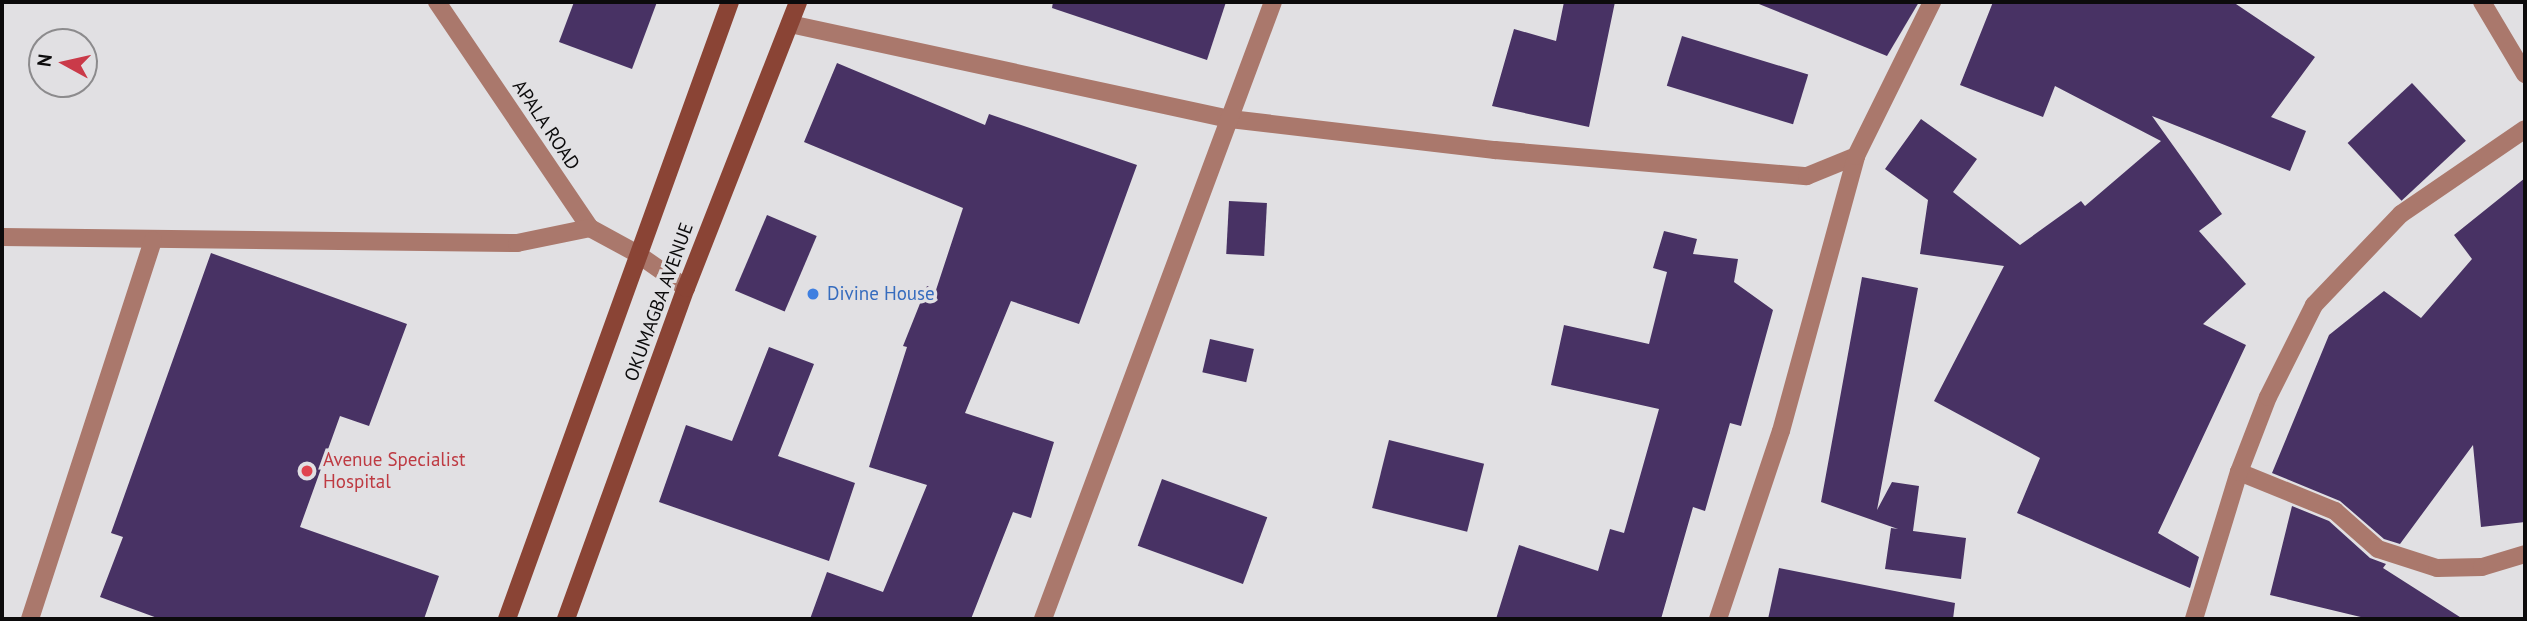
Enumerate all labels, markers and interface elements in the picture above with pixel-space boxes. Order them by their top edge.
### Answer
north arrow [28,28,98,98]
text: N [31,53,57,68]
street label: APALA ROAD [507,75,585,175]
street label: OKUMAGBA AVENUE [620,219,698,385]
place label: Divine House [827,283,935,305]
marker: Divine House [805,286,821,302]
place label: Avenue Specialist Hospital [323,449,465,493]
marker: Avenue Specialist Hospital [297,461,317,481]

